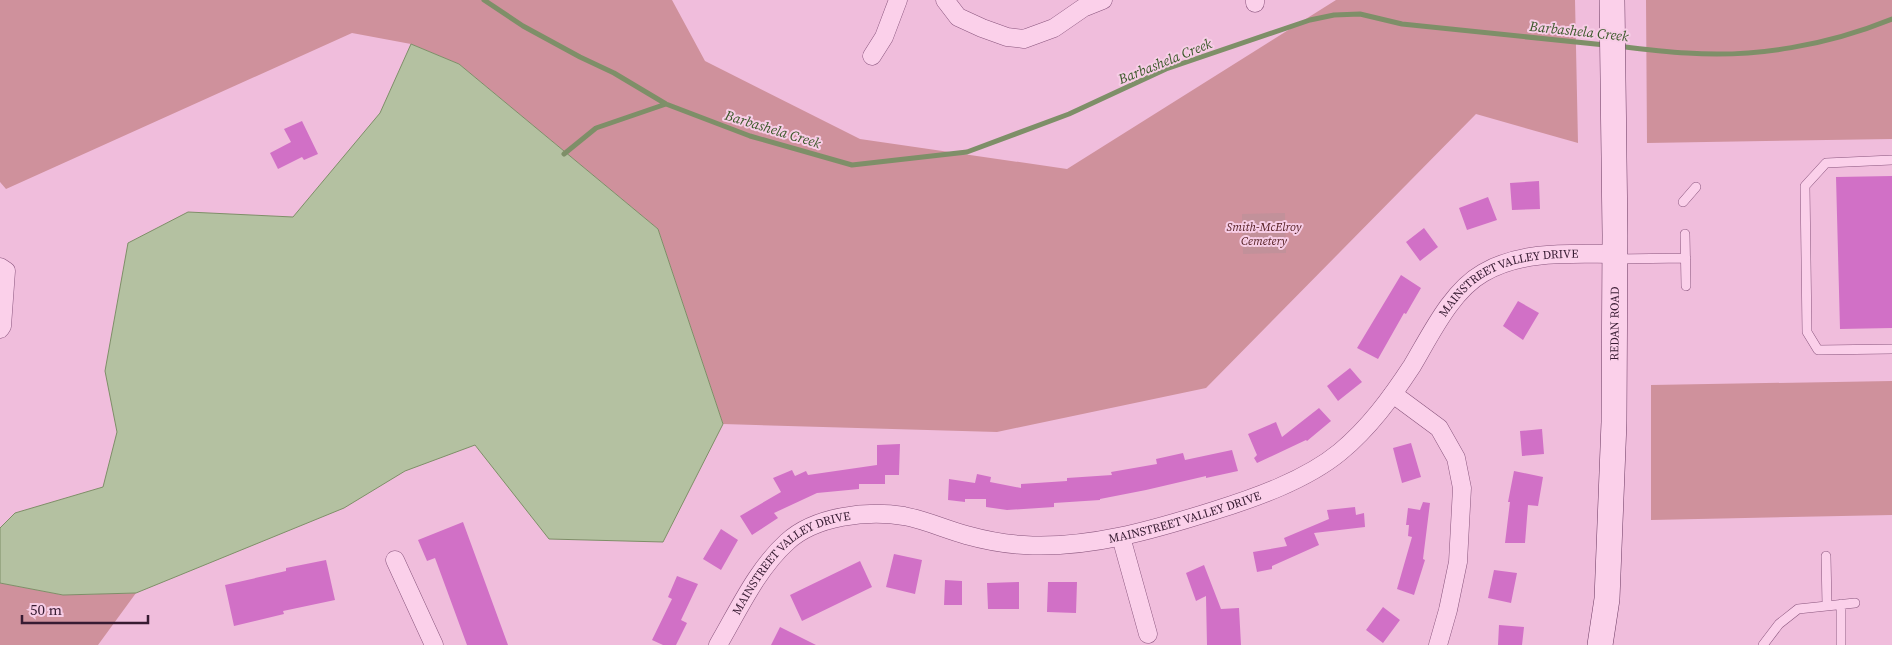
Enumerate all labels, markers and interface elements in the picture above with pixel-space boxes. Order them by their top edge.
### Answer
water label: Barbashela Creek [1527,16,1630,46]
water label: Barbashela Creek [1114,33,1215,89]
water label: Barbashela Creek [722,105,824,153]
park label: Smith-McElroy Cemetery [1226,219,1302,249]
street label: MAINSTREET VALLEY DRIVE [1435,246,1578,320]
street label: REDAN ROAD [1606,286,1623,361]
street label: MAINSTREET VALLEY DRIVE [1107,487,1263,547]
street label: MAINSTREET VALLEY DRIVE [729,508,852,618]
scale bar [22,592,149,624]
text: 50 m [30,599,62,620]

